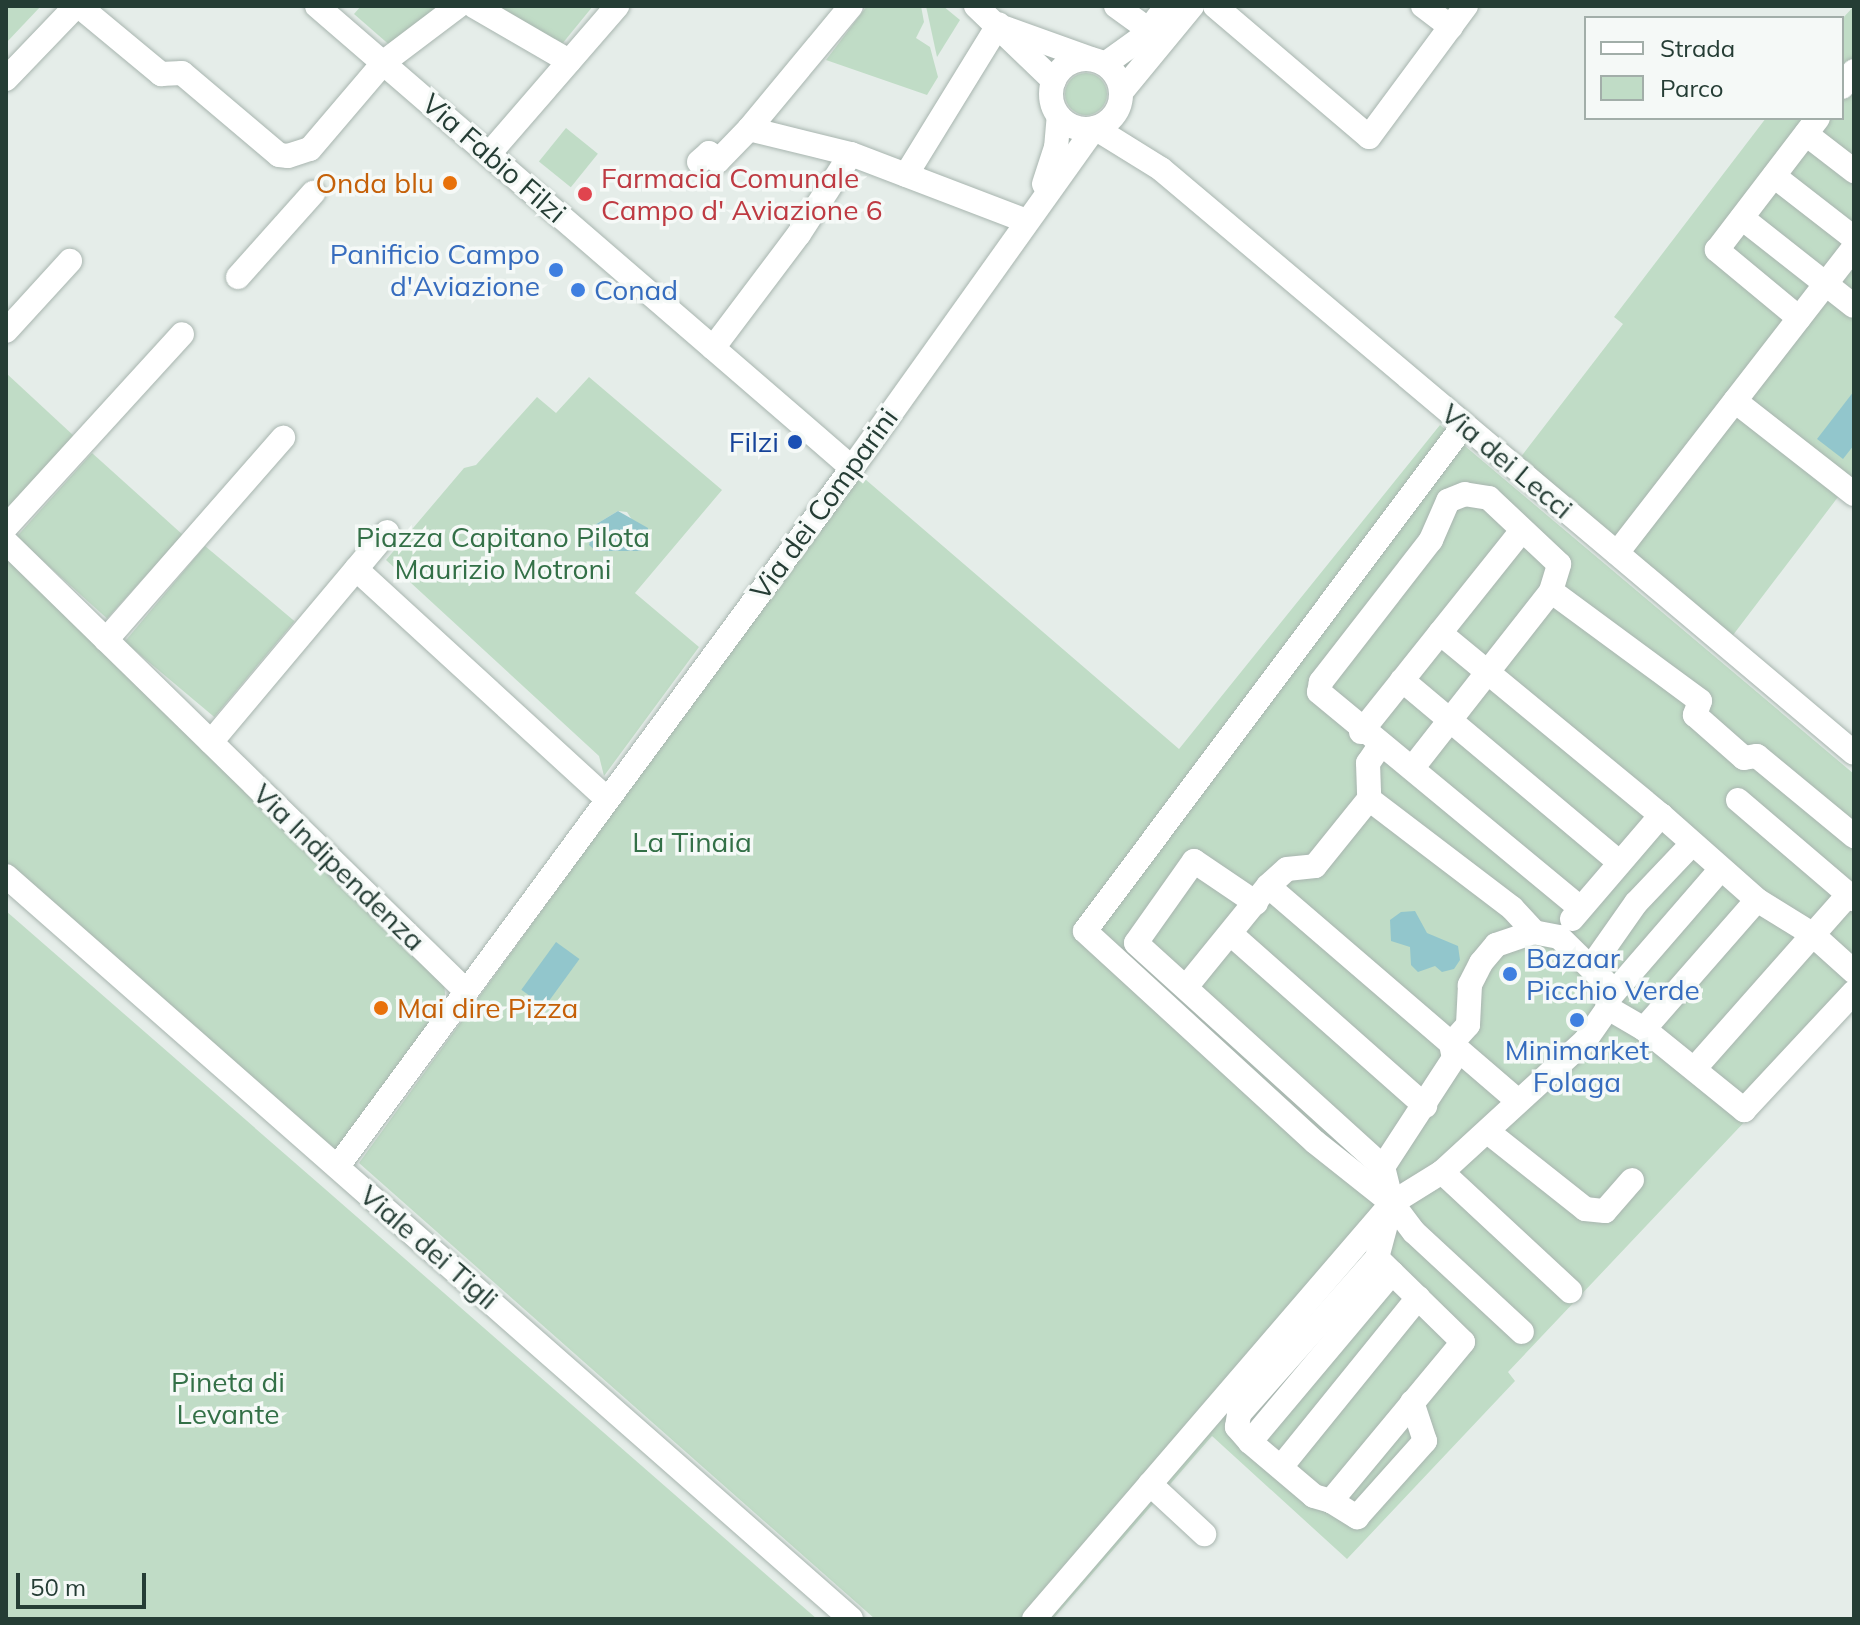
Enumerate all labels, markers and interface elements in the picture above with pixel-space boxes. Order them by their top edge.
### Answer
legend [1584,16,1844,120]
text: Strada [1660,33,1735,63]
text: Parco [1660,73,1723,103]
street label: Via Fabio Filzi [415,87,573,229]
place label: Farmacia Comunale Campo d' Aviazione 6 [601,161,883,227]
place label: Onda blu [315,166,434,200]
marker: Onda blu [441,174,459,192]
marker: Farmacia Comunale Campo d' Aviazione 6 [576,185,594,203]
place label: Panificio Campo d'Aviazione [330,237,540,303]
marker: Panificio Campo d'Aviazione [547,261,565,279]
place label: Conad [594,273,678,307]
marker: Conad [569,281,587,299]
street label: Via dei Lecci [1435,396,1579,526]
street label: Via dei Comparini [743,402,905,606]
place label: Filzi [729,425,779,459]
marker: Filzi [786,433,804,451]
park label: Piazza Capitano Pilota Maurizio Motroni [356,520,650,586]
street label: Via Indipendenza [246,777,432,957]
park label: La Tinaia [632,825,752,859]
place label: Bazaar Picchio Verde [1526,941,1700,1007]
marker: Bazaar Picchio Verde [1501,965,1519,983]
place label: Mai dire Pizza [397,991,578,1025]
marker: Mai dire Pizza [372,999,390,1017]
marker: Minimarket Folaga [1568,1011,1586,1029]
place label: Minimarket Folaga [1505,1033,1649,1099]
street label: Viale dei Tigli [353,1178,505,1316]
park label: Pineta di Levante [171,1365,285,1431]
scale bar [20,1557,150,1607]
text: 50 m [30,1572,86,1602]

